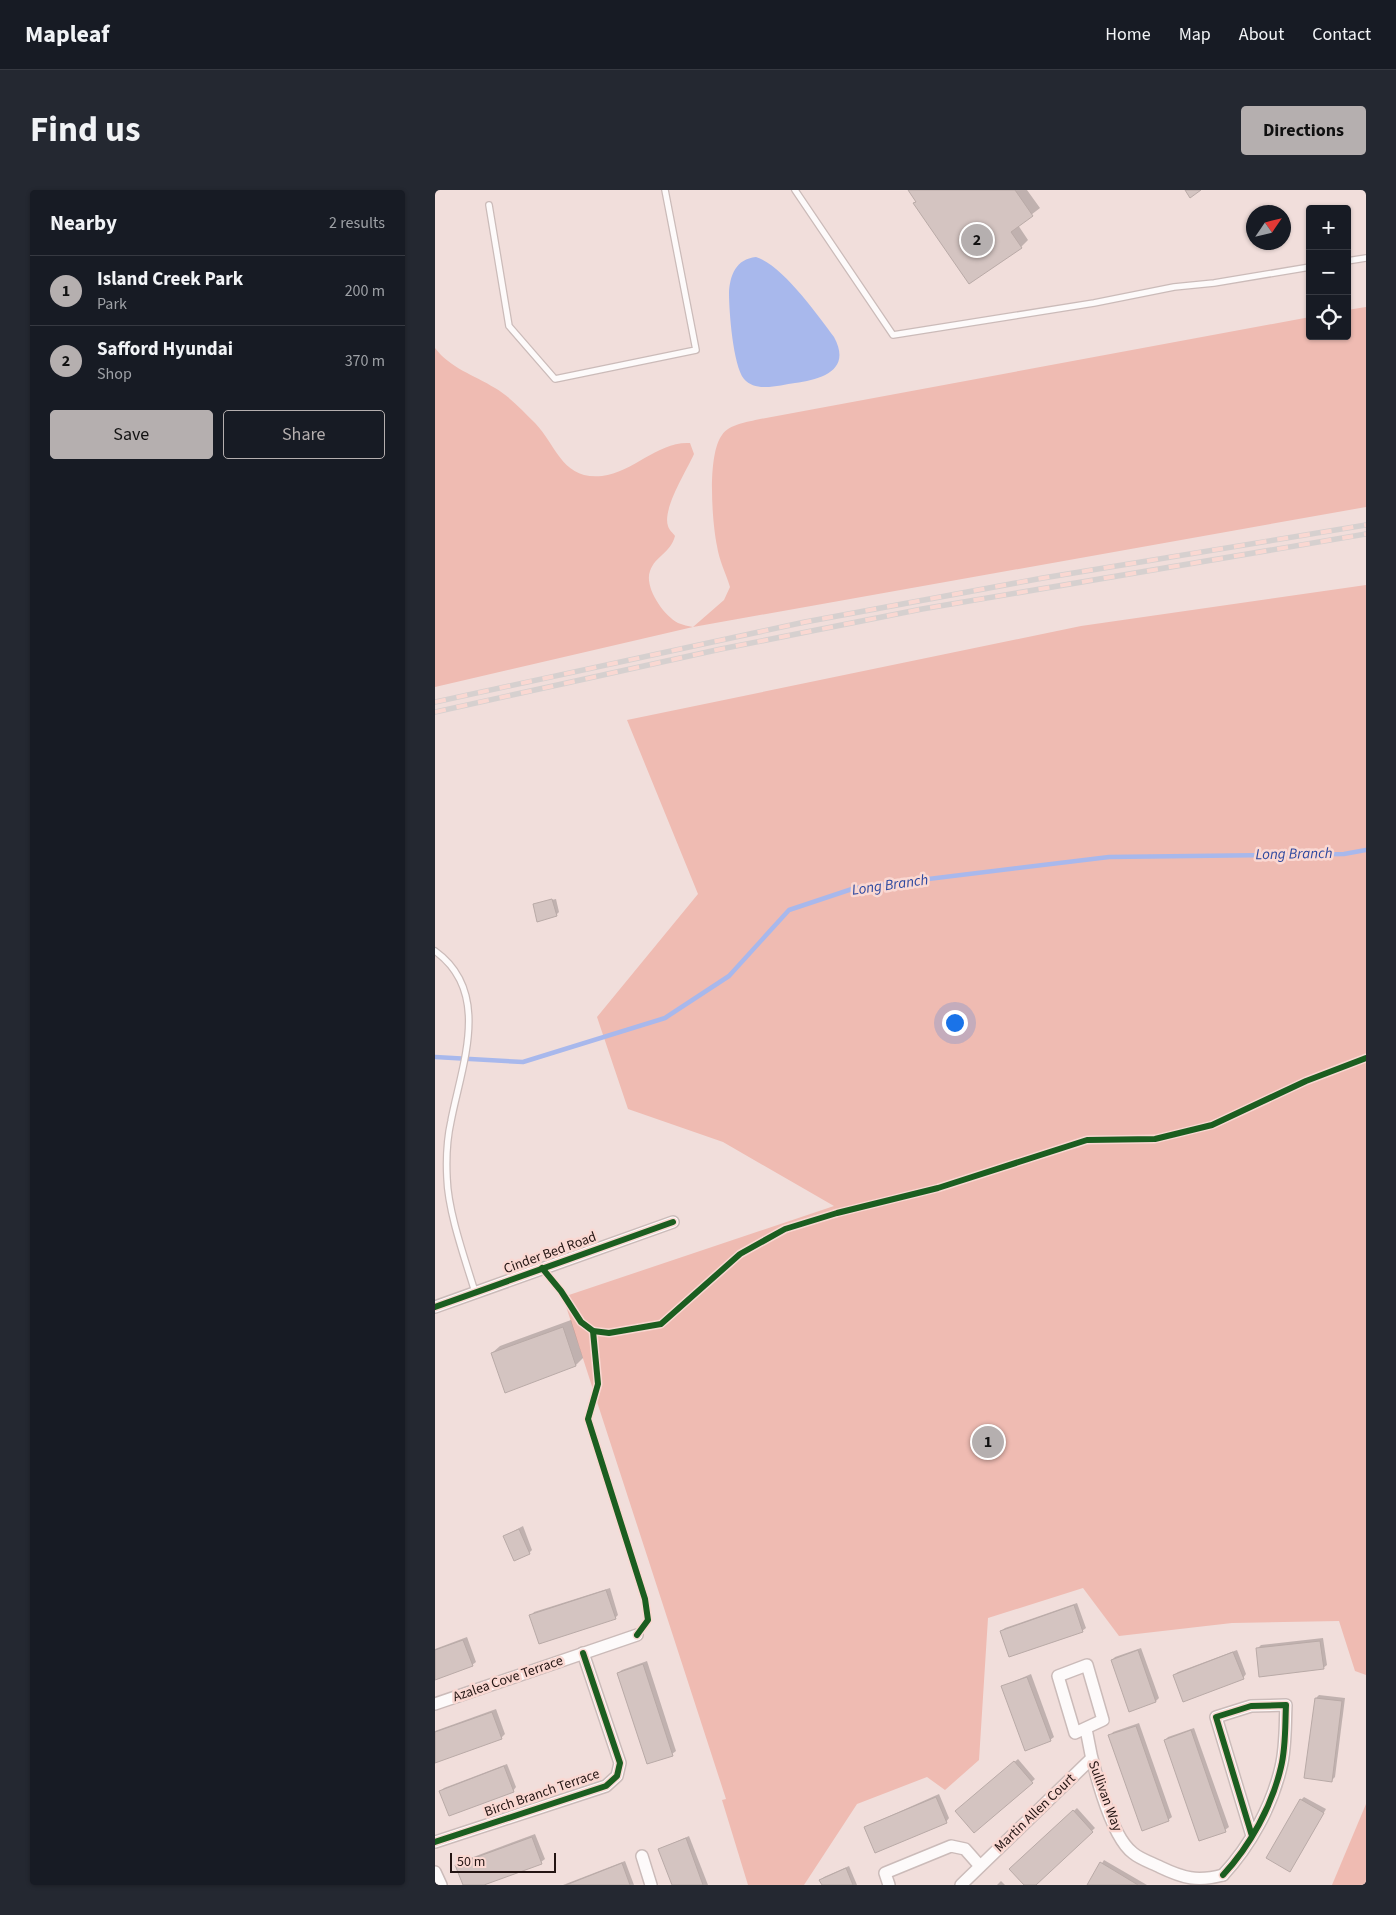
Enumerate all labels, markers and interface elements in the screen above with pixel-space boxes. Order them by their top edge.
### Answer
text: Mapleaf [25,17,110,52]
text: Home [1105,22,1151,47]
text: Map [1179,22,1211,47]
text: About [1239,22,1284,47]
text: Contact [1312,22,1371,47]
text: Find us [30,105,140,155]
button: Directions [1241,106,1366,155]
north arrow [1246,205,1291,250]
map controls [1306,205,1351,340]
button: + [1306,205,1351,250]
text: Nearby [50,208,117,238]
text: 2 results [329,212,385,234]
pin: 2 [961,221,993,259]
button: − [1306,250,1351,295]
text: Island Creek Park [97,266,243,293]
text: 1 [62,280,70,302]
text: 200 m [345,280,385,302]
text: Park [97,293,127,315]
button: locate [1306,295,1351,340]
text: Safford Hyundai [97,336,233,363]
text: 2 [62,350,70,372]
text: 370 m [345,350,385,372]
text: Shop [97,363,132,385]
button: Save [50,410,213,459]
button: Share [223,410,385,459]
water label: Long Branch [1255,843,1333,865]
water label: Long Branch [850,869,930,901]
your location [942,1010,968,1036]
street label: Cinder Bed Road [501,1227,599,1279]
pin: 1 [972,1423,1004,1461]
street label: Azalea Cove Terrace [450,1651,566,1707]
street label: Sullivan Way [1083,1758,1127,1835]
street label: Birch Branch Terrace [482,1764,602,1822]
street label: Martin Allen Court [990,1769,1080,1857]
scale bar [450,1850,556,1873]
text: 50 m [457,1852,485,1872]

